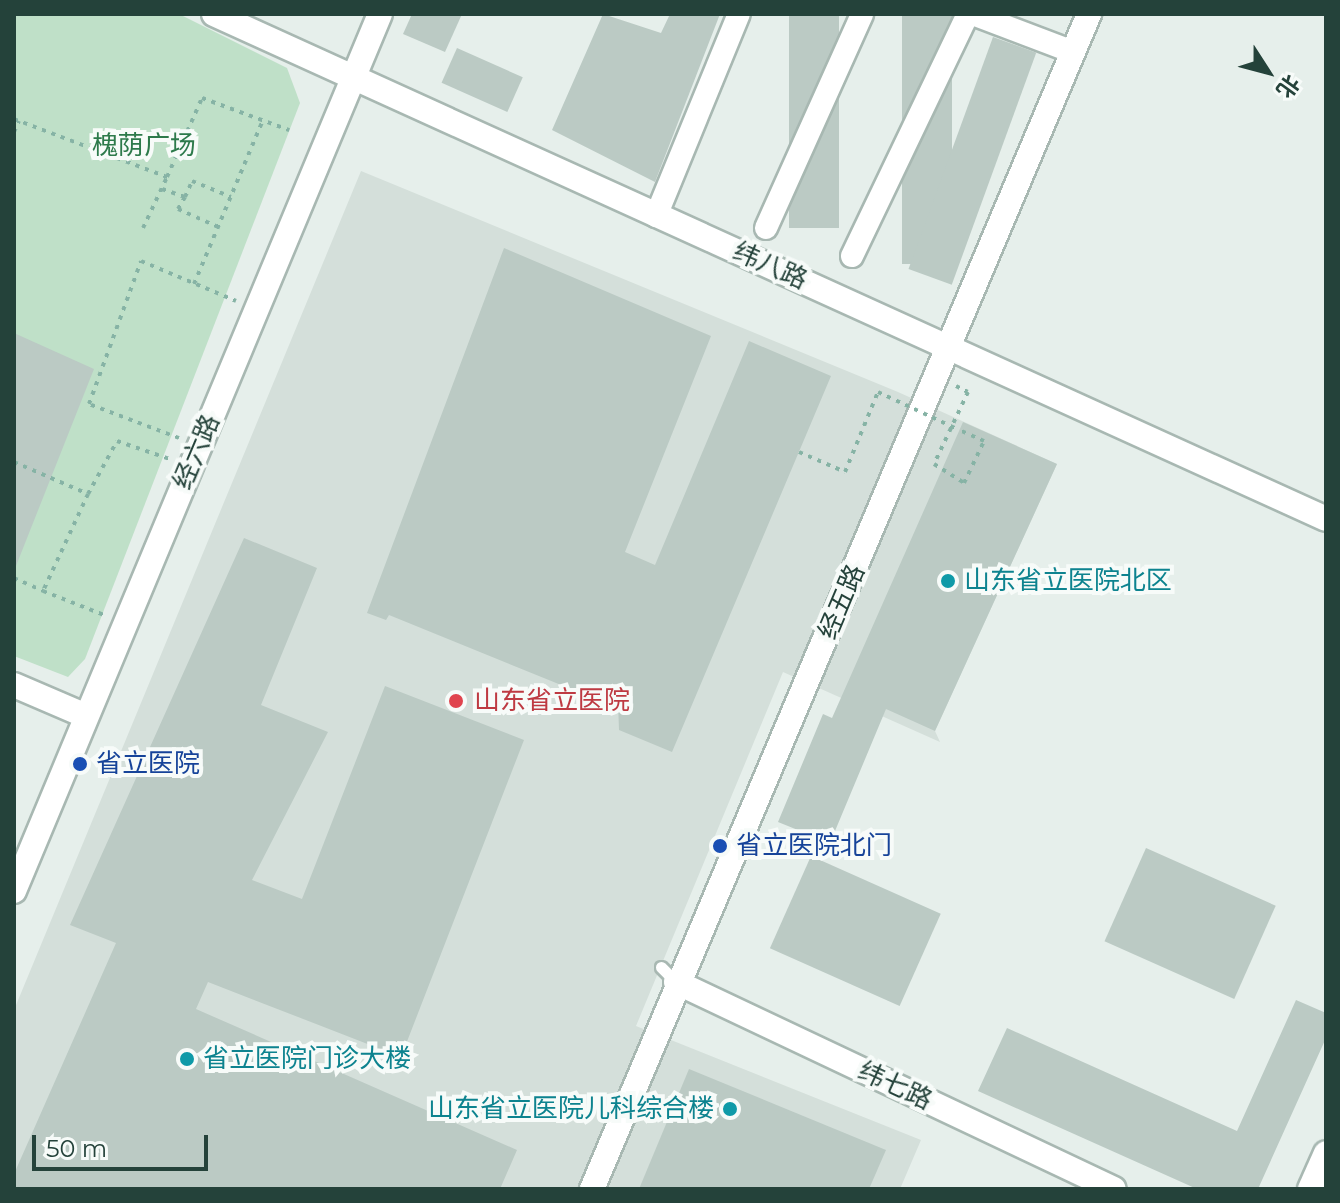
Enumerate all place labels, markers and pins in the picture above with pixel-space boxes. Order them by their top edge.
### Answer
place label: 山东省立医院北区 [964,565,1172,597]
marker: 山东省立医院北区 [939,572,957,590]
place label: 山东省立医院 [474,685,630,717]
marker: 山东省立医院 [445,690,467,712]
place label: 省立医院 [96,748,200,780]
marker: 省立医院 [71,755,89,773]
place label: 省立医院北门 [736,830,892,862]
marker: 省立医院北门 [711,837,729,855]
place label: 省立医院门诊大楼 [203,1043,411,1075]
marker: 省立医院门诊大楼 [178,1050,196,1068]
place label: 山东省立医院儿科综合楼 [428,1093,714,1125]
marker: 山东省立医院儿科综合楼 [721,1100,739,1118]

